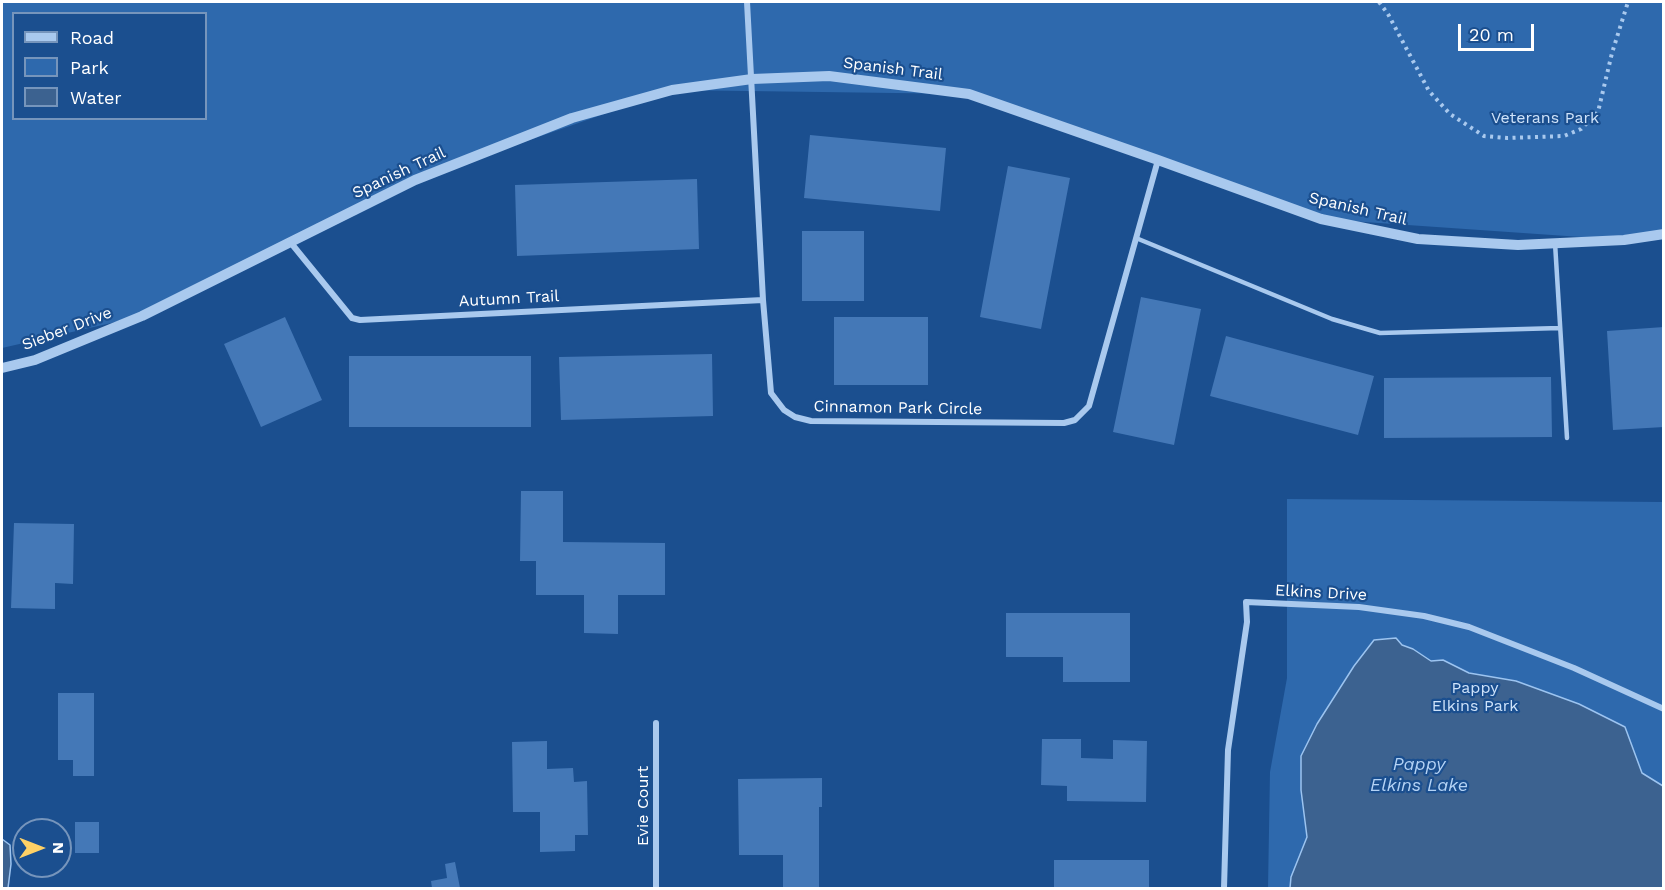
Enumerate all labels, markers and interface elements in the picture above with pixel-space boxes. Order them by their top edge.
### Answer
legend [12,12,207,120]
scale bar [1461,12,1538,50]
text: 20 m [1469,24,1514,45]
text: Road [70,27,114,48]
street label: Spanish Trail [842,53,944,85]
text: Park [70,57,109,78]
text: Water [70,87,122,108]
park label: Veterans Park [1491,108,1599,128]
street label: Spanish Trail [349,143,449,203]
street label: Spanish Trail [1307,188,1409,230]
street label: Autumn Trail [458,287,560,311]
street label: Sieber Drive [19,303,115,355]
street label: Cinnamon Park Circle [813,397,983,419]
street label: Elkins Drive [1275,581,1367,605]
park label: Pappy Elkins Park [1432,678,1518,716]
water label: Pappy Elkins Lake [1370,754,1468,796]
street label: Evie Court [633,766,653,846]
north arrow [12,818,72,878]
text: N [49,842,68,854]

